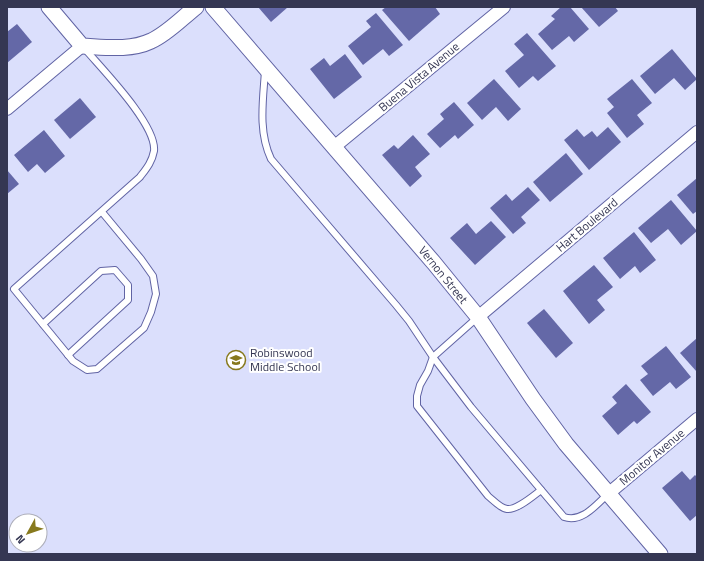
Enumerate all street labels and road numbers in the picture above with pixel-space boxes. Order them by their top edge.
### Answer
street label: Buena Vista Avenue [374,37,463,116]
street label: Hart Boulevard [551,193,622,256]
street label: Vernon Street [414,242,473,308]
street label: Monitor Avenue [615,424,689,490]

